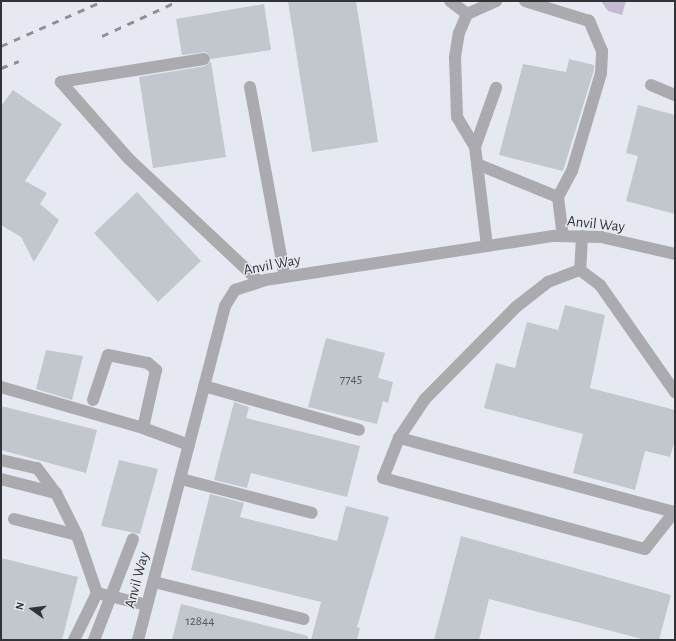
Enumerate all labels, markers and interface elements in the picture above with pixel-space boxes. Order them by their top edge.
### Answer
street label: Anvil Way [566,212,626,236]
street label: Anvil Way [242,251,302,279]
house number: 7745 [340,372,362,388]
street label: Anvil Way [121,550,153,610]
north arrow [12,589,52,629]
text: N [14,601,26,611]
house number: 12844 [185,614,215,630]

